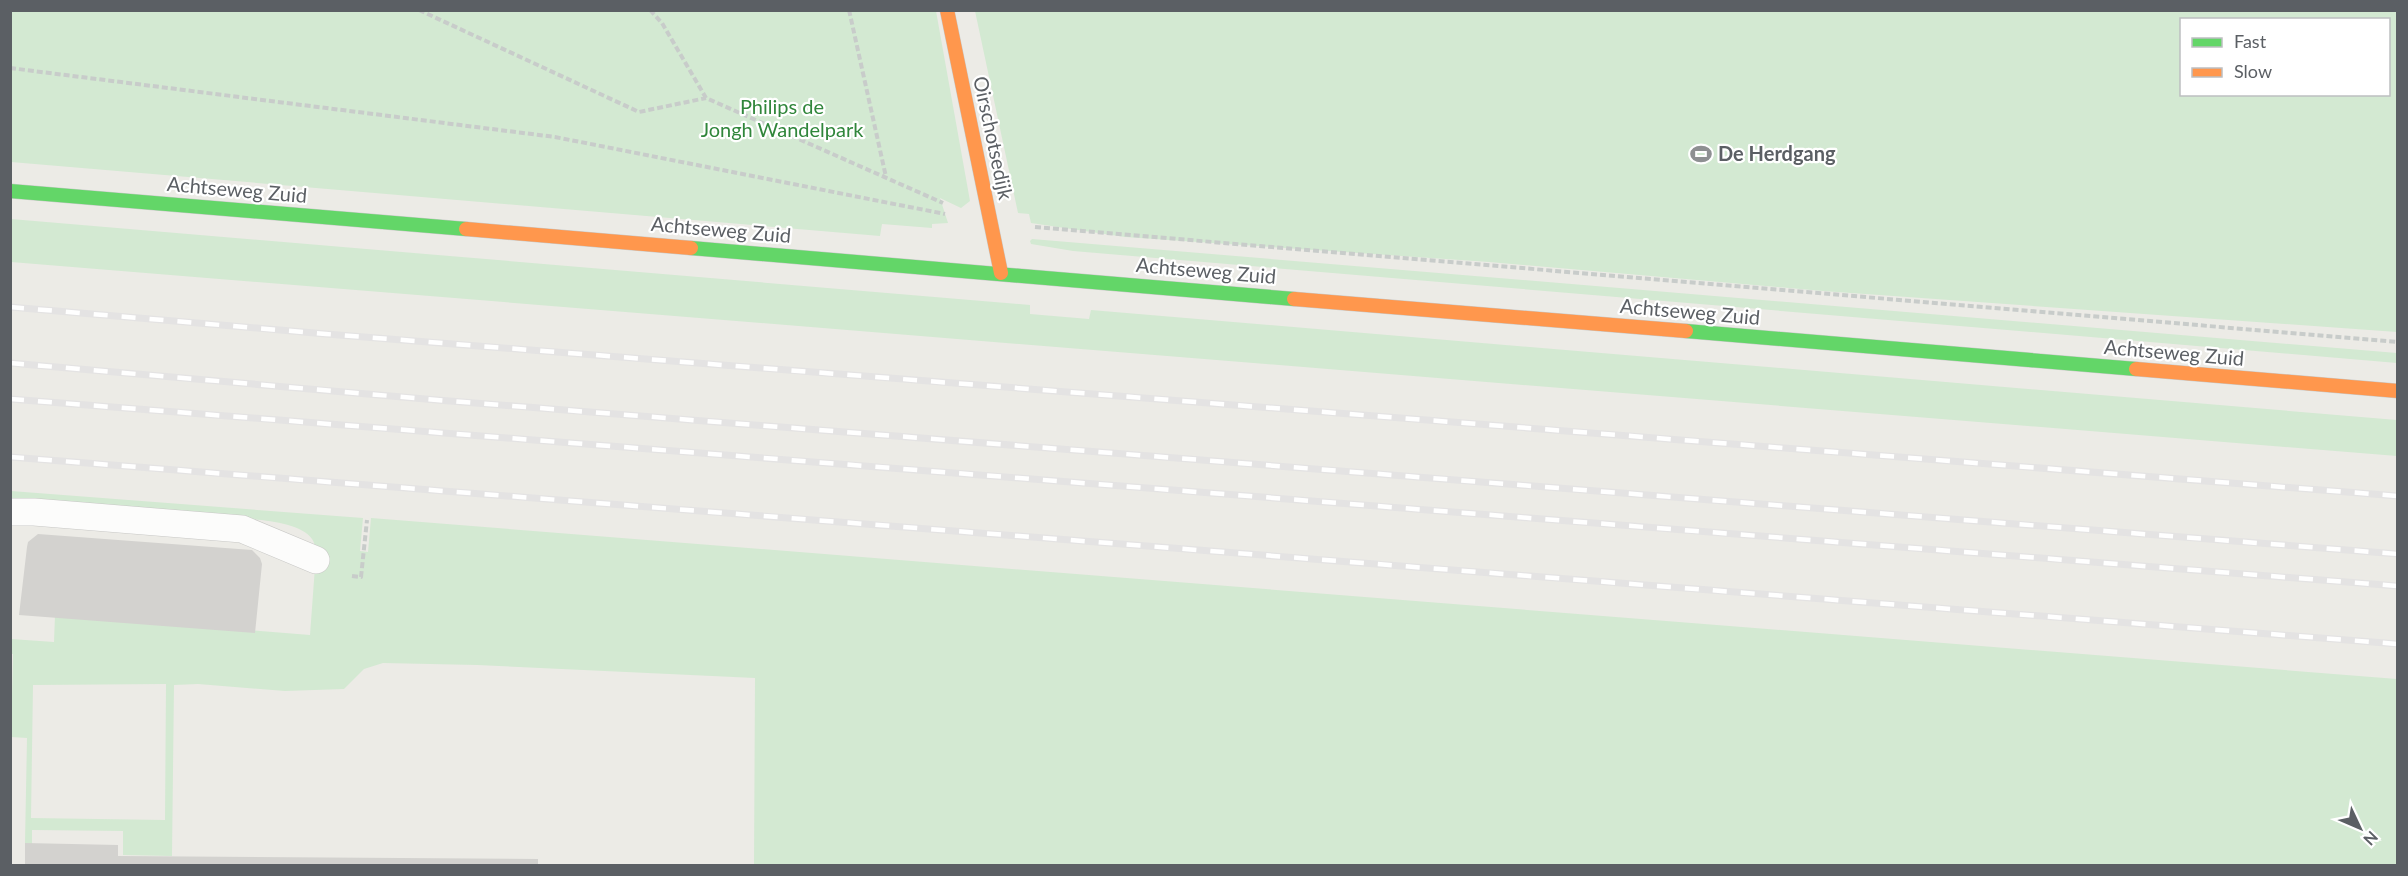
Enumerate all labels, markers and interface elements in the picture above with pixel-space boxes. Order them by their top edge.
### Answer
legend [2180,18,2390,96]
text: Fast [2234,30,2267,52]
text: Slow [2234,60,2272,82]
street label: Oirschotsedijk [969,74,1019,203]
park label: Philips de Jongh Wandelpark [701,94,864,141]
place label: De Herdgang [1718,141,1836,165]
sports icon: De Herdgang [1689,142,1713,166]
street label: Achtseweg Zuid [166,171,308,207]
street label: Achtseweg Zuid [650,211,792,247]
street label: Achtseweg Zuid [1135,252,1277,288]
street label: Achtseweg Zuid [1619,293,1761,329]
street label: Achtseweg Zuid [2103,334,2245,370]
north arrow [2330,798,2390,858]
text: N [2360,828,2382,850]

